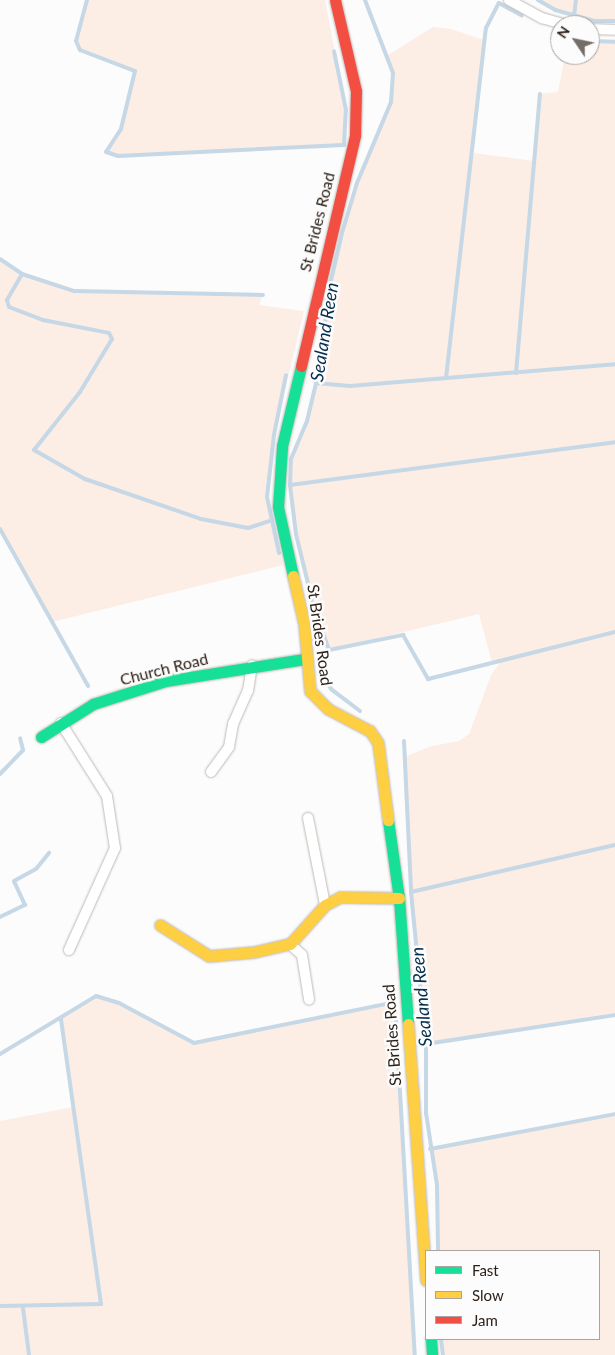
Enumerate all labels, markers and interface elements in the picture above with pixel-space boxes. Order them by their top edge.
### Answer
north arrow [550,15,600,65]
text: N [553,23,573,41]
street label: St Brides Road [295,170,339,274]
water label: Sealand Reen [306,281,342,383]
street label: St Brides Road [303,583,337,687]
street label: Church Road [118,649,210,689]
water label: Sealand Reen [406,946,436,1048]
street label: St Brides Road [379,984,405,1086]
legend [425,1250,600,1340]
text: Fast [472,1261,499,1279]
text: Slow [472,1286,504,1304]
text: Jam [472,1311,498,1329]

